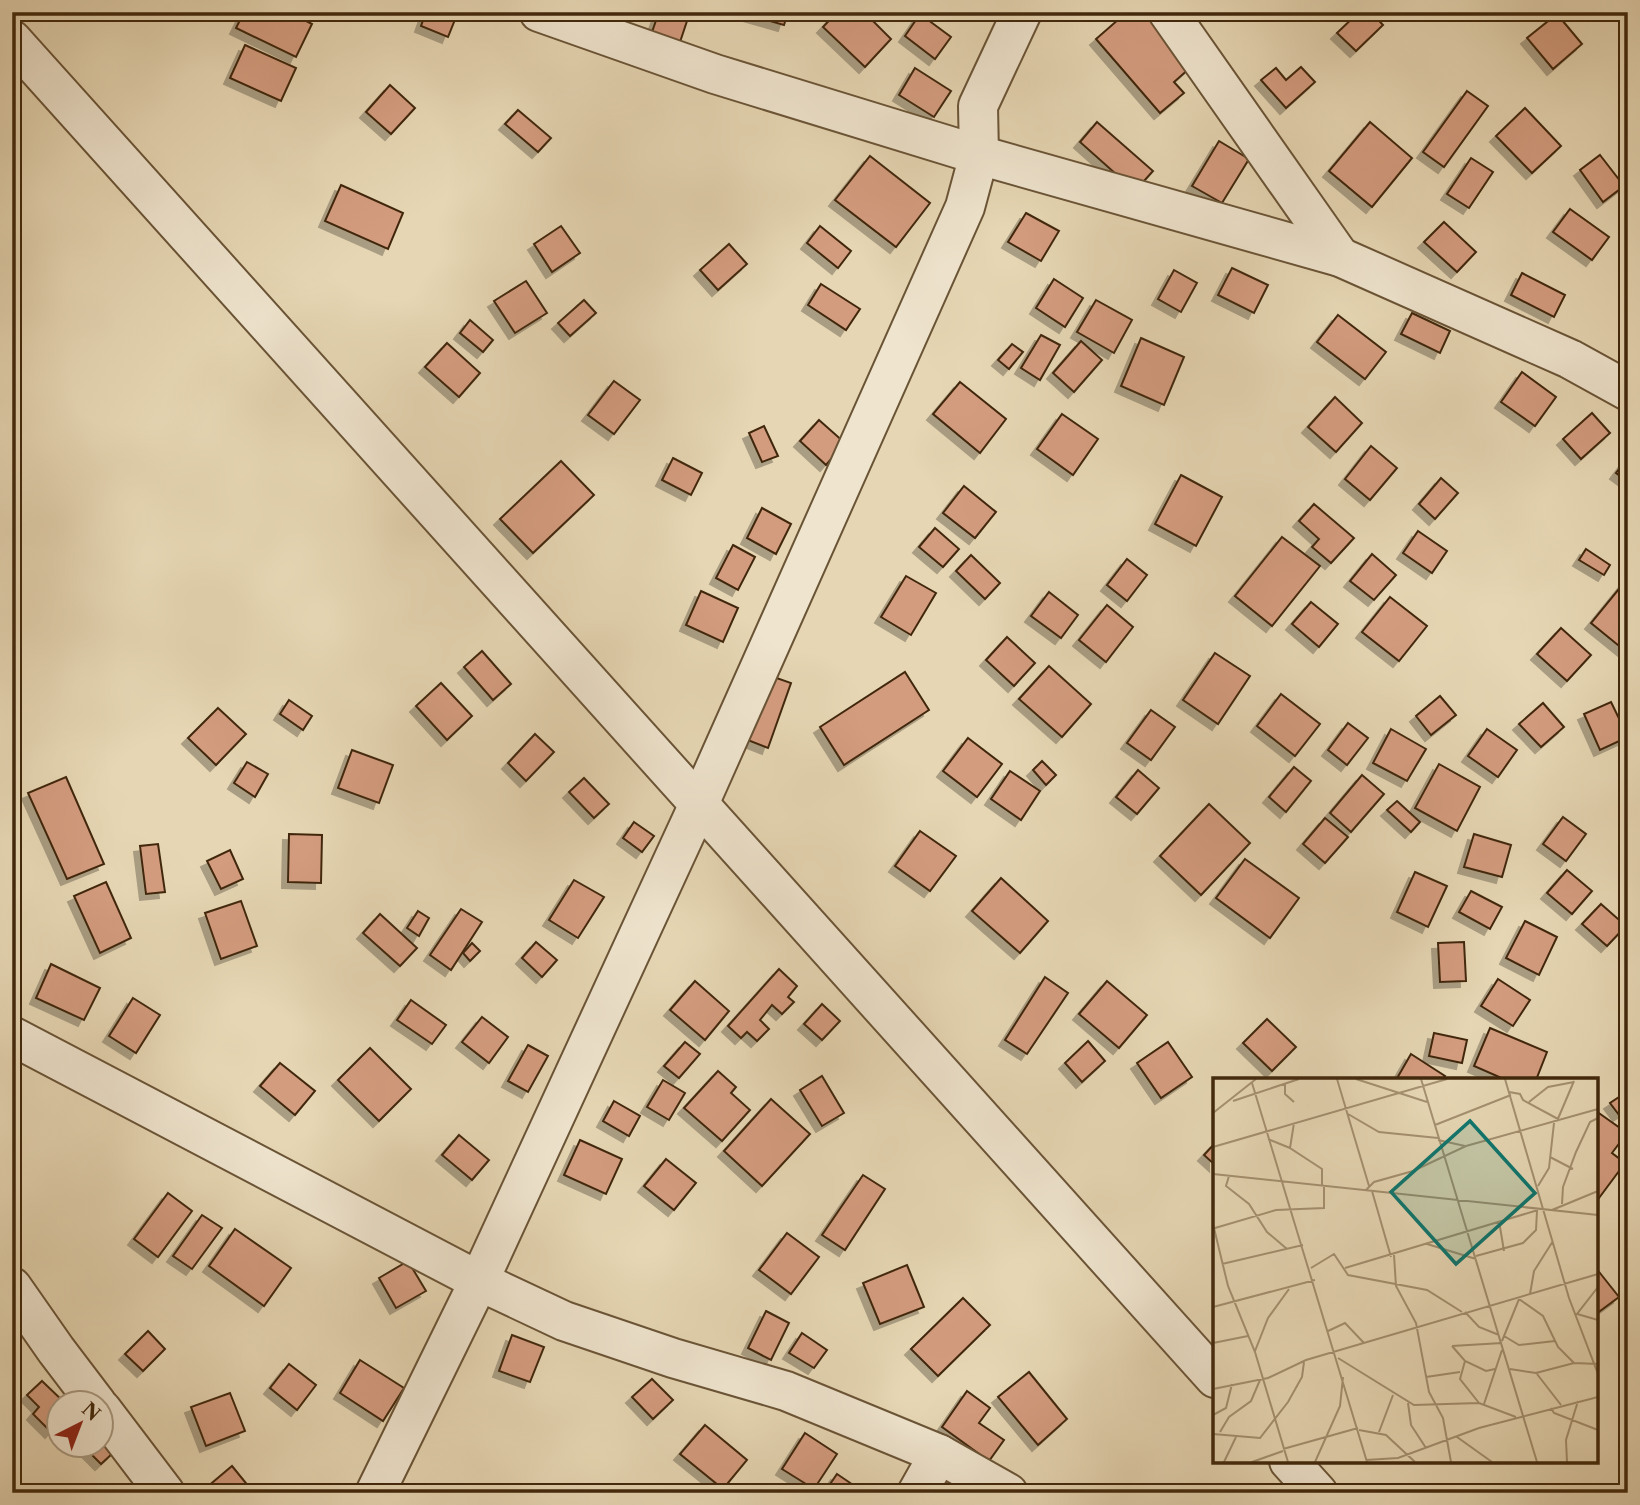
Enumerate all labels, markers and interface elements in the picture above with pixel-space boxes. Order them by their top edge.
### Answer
inset map [1213,1078,1598,1463]
north arrow [46,1390,116,1460]
text: N [77,1398,105,1426]

